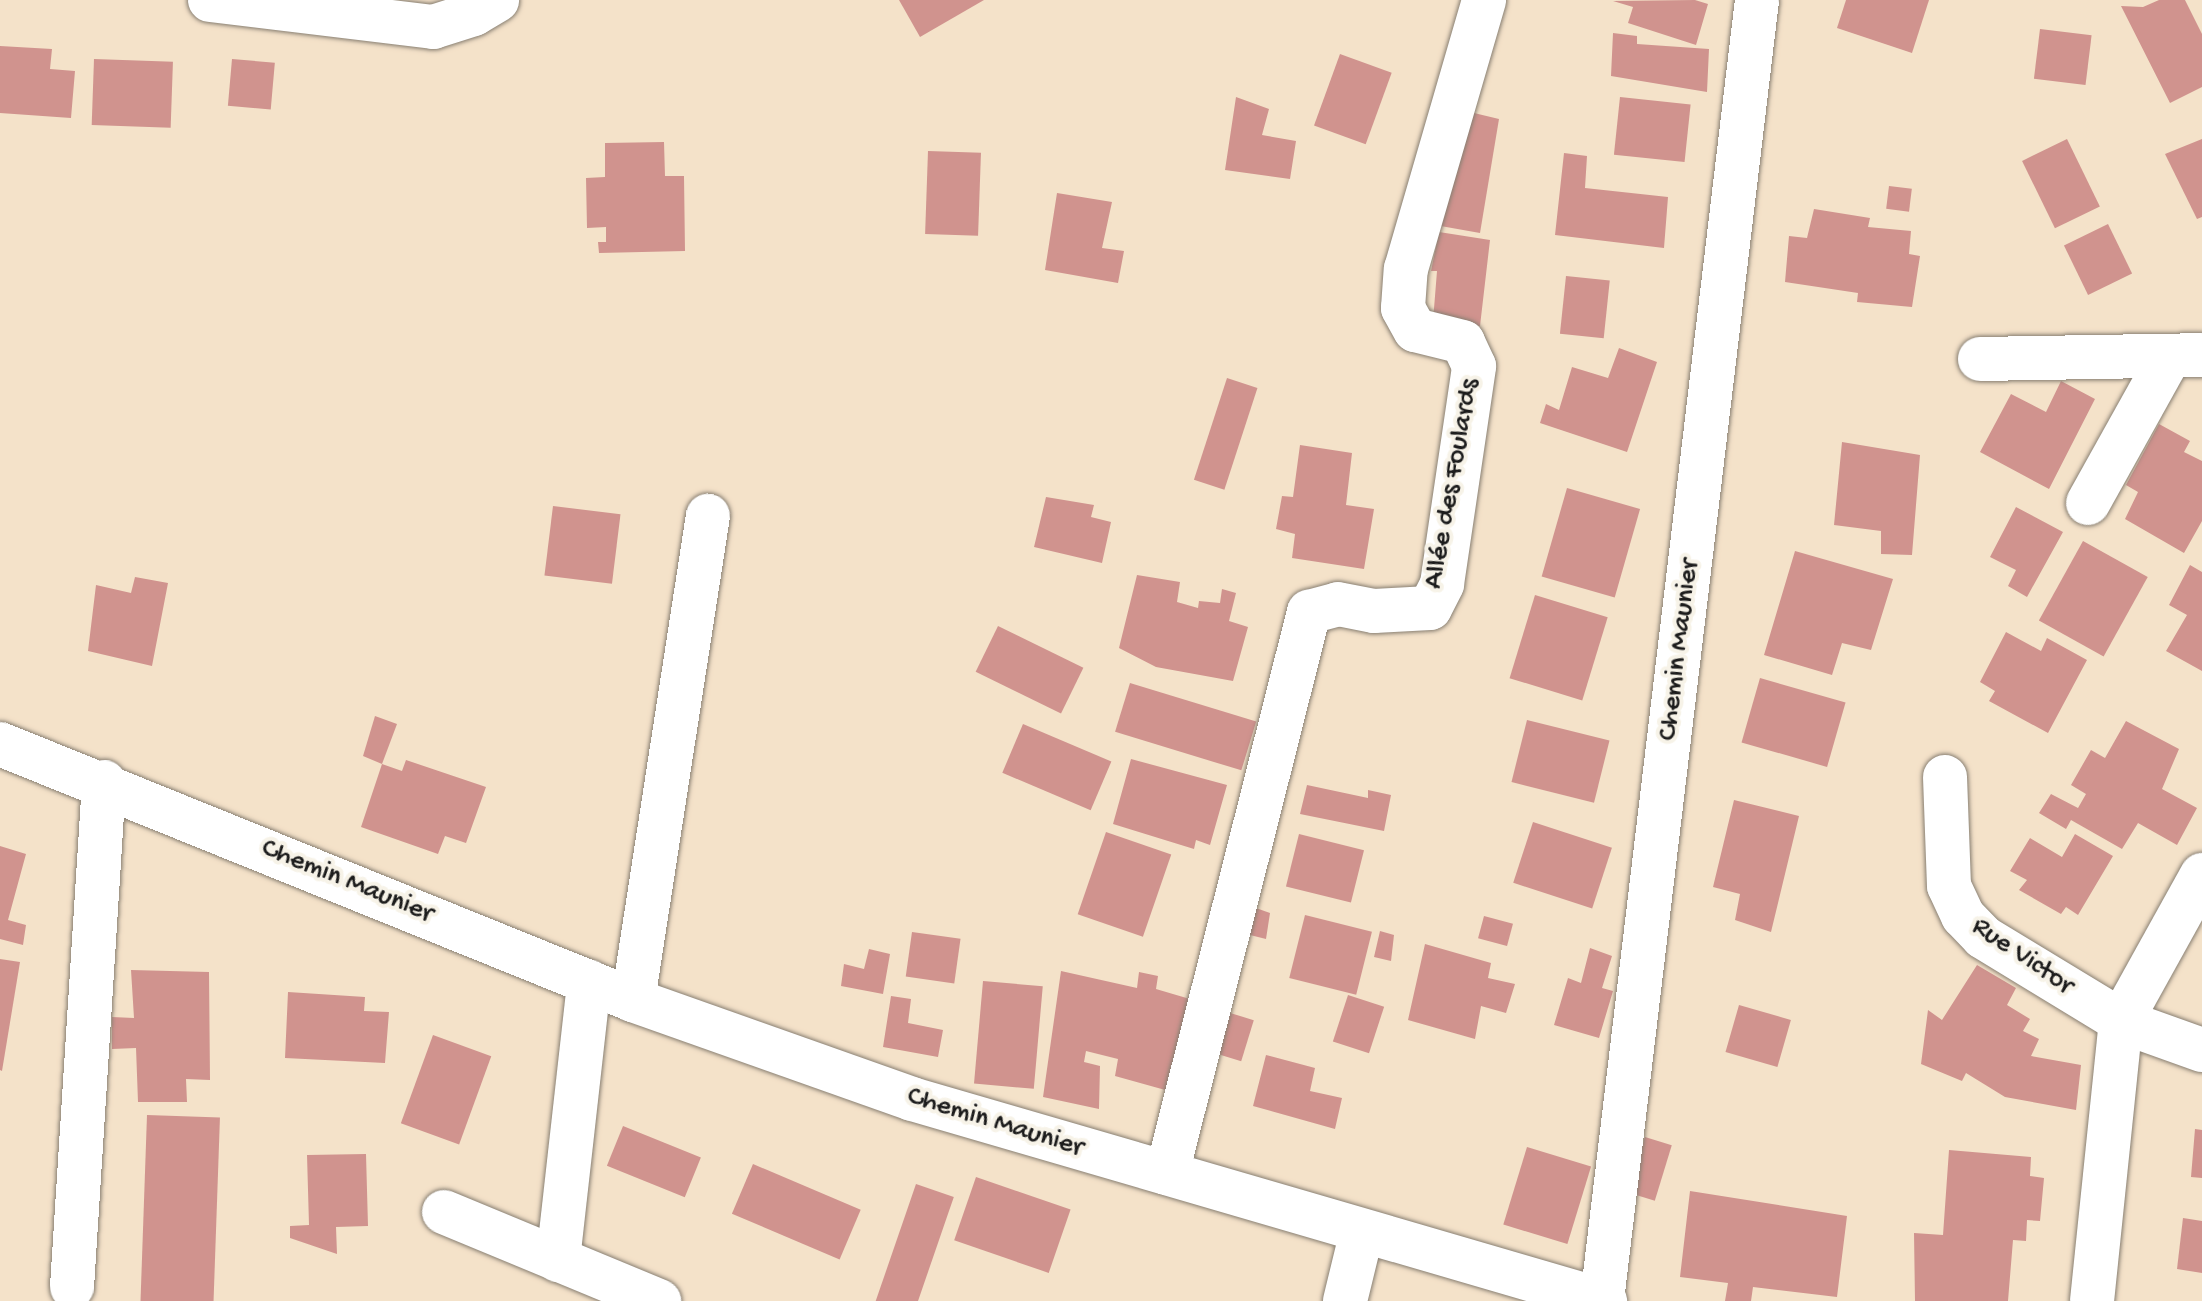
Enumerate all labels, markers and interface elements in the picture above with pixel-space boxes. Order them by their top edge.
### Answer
street label: Allée des Foulards [1418,376,1488,592]
street label: Chemin Maunier [1652,557,1708,743]
street label: Chemin Maunier [256,832,438,932]
street label: Rue Victor [1965,911,2079,1003]
street label: Chemin Maunier [903,1080,1087,1166]

